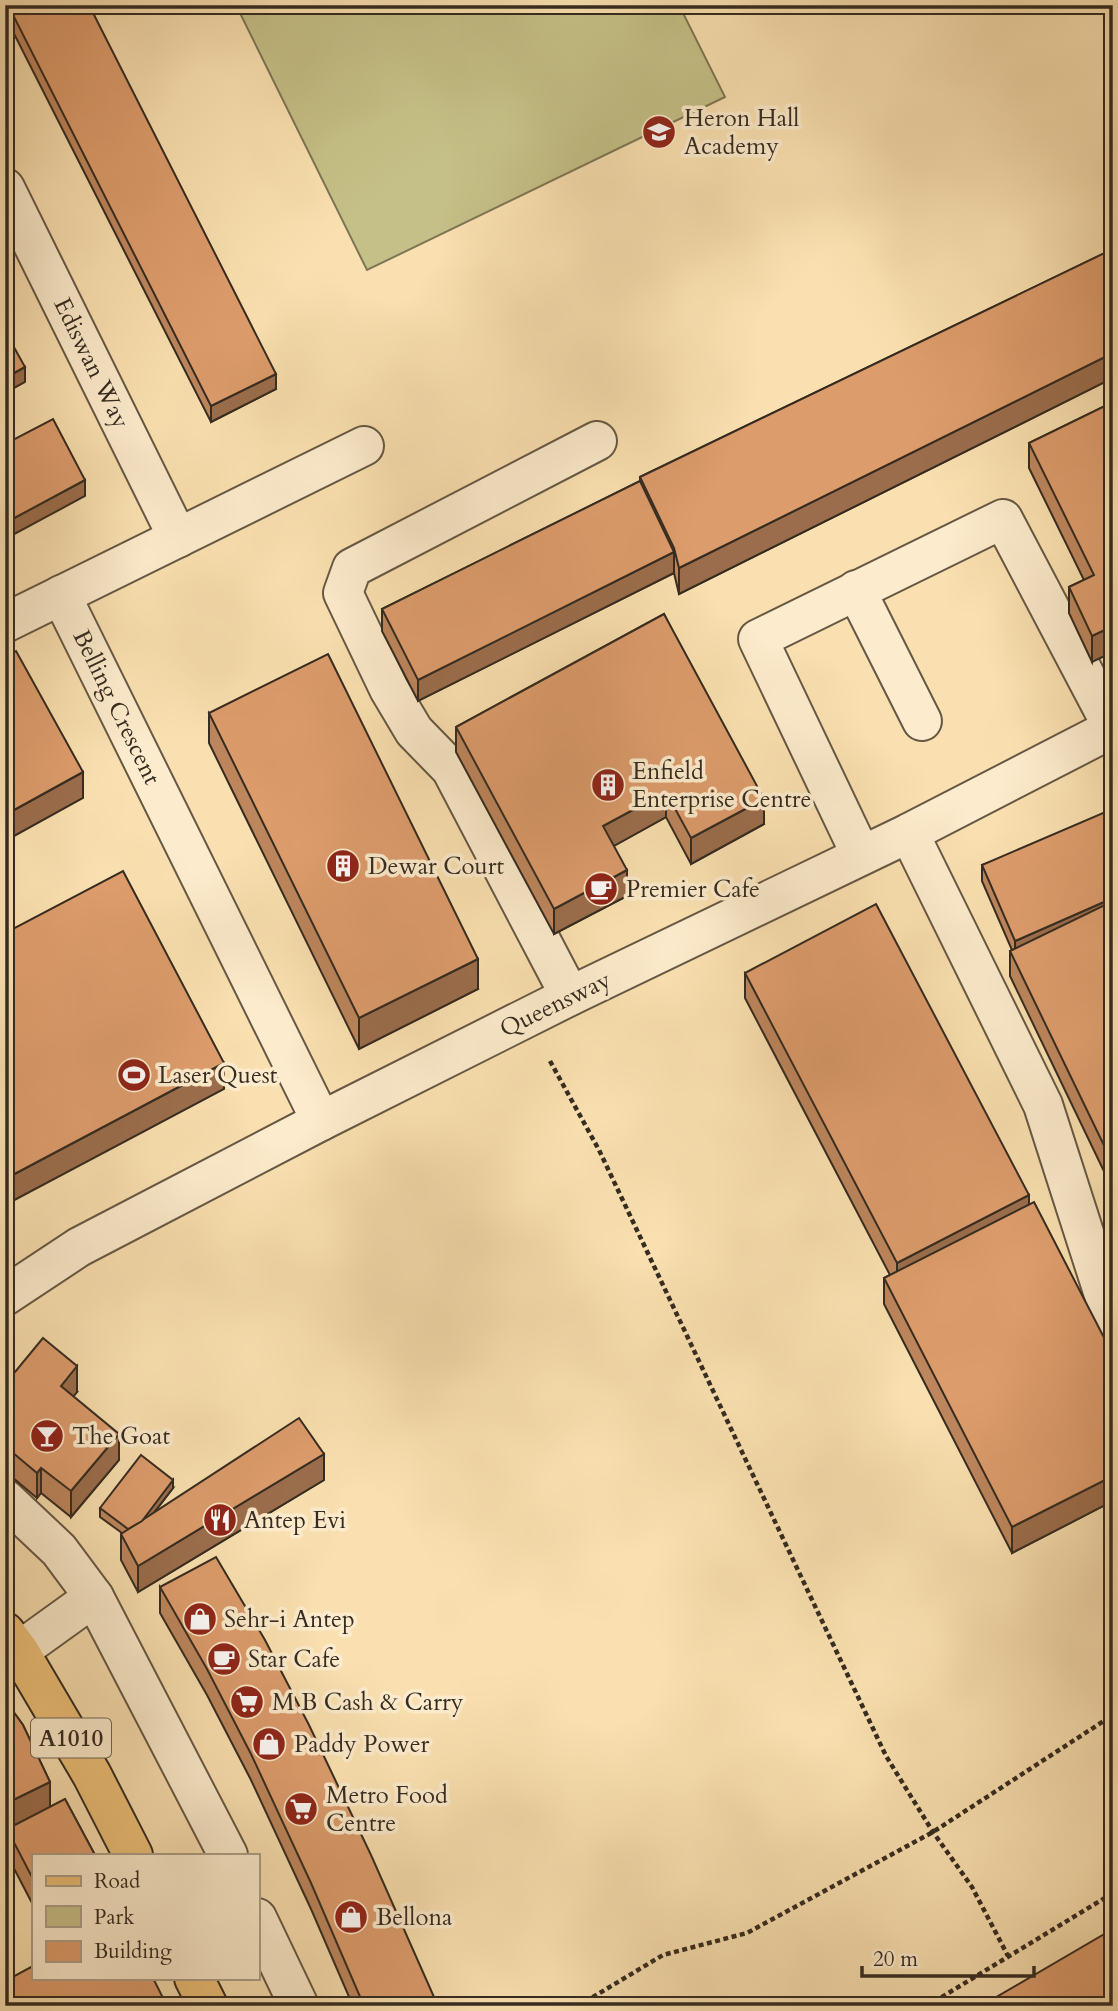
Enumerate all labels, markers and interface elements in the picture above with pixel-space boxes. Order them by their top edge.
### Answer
place label: Heron Hall Academy [684,102,799,163]
school or university icon: Heron Hall Academy [640,113,678,151]
street label: Ediswan Way [46,292,138,434]
street label: Belling Crescent [65,624,169,791]
place label: Enfield Enterprise Centre [632,755,811,816]
building icon: Enfield Enterprise Centre [589,766,627,804]
building icon: Dewar Court [324,847,362,885]
place label: Dewar Court [368,850,504,883]
cafe icon: Premier Cafe [582,870,620,908]
place label: Premier Cafe [626,873,760,906]
street label: Queensway [494,963,617,1046]
sports icon: Laser Quest [115,1056,153,1094]
place label: Laser Quest [158,1059,278,1092]
bar icon: The Goat [28,1417,66,1455]
place label: The Goat [72,1420,170,1453]
restaurant icon: Antep Evi [201,1501,239,1539]
place label: Antep Evi [244,1504,346,1537]
shop icon: Sehr-i Antep [181,1600,219,1638]
place label: Sehr-i Antep [224,1603,355,1636]
cafe icon: Star Cafe [205,1640,243,1678]
place label: Star Cafe [248,1643,340,1676]
supermarket icon: M B Cash & Carry [228,1683,266,1721]
place label: M B Cash & Carry [272,1686,464,1719]
road number: A1010 [31,1718,111,1758]
shop icon: Paddy Power [250,1725,288,1763]
place label: Paddy Power [294,1728,430,1761]
place label: Metro Food Centre [326,1779,448,1840]
supermarket icon: Metro Food Centre [282,1790,320,1828]
legend [32,1854,259,1980]
text: Road [94,1867,140,1896]
shop icon: Bellona [332,1898,370,1936]
place label: Bellona [376,1901,453,1934]
text: Park [94,1903,135,1932]
scale bar [862,1934,1034,1978]
text: Building [94,1937,172,1966]
text: 20 m [873,1945,918,1974]

